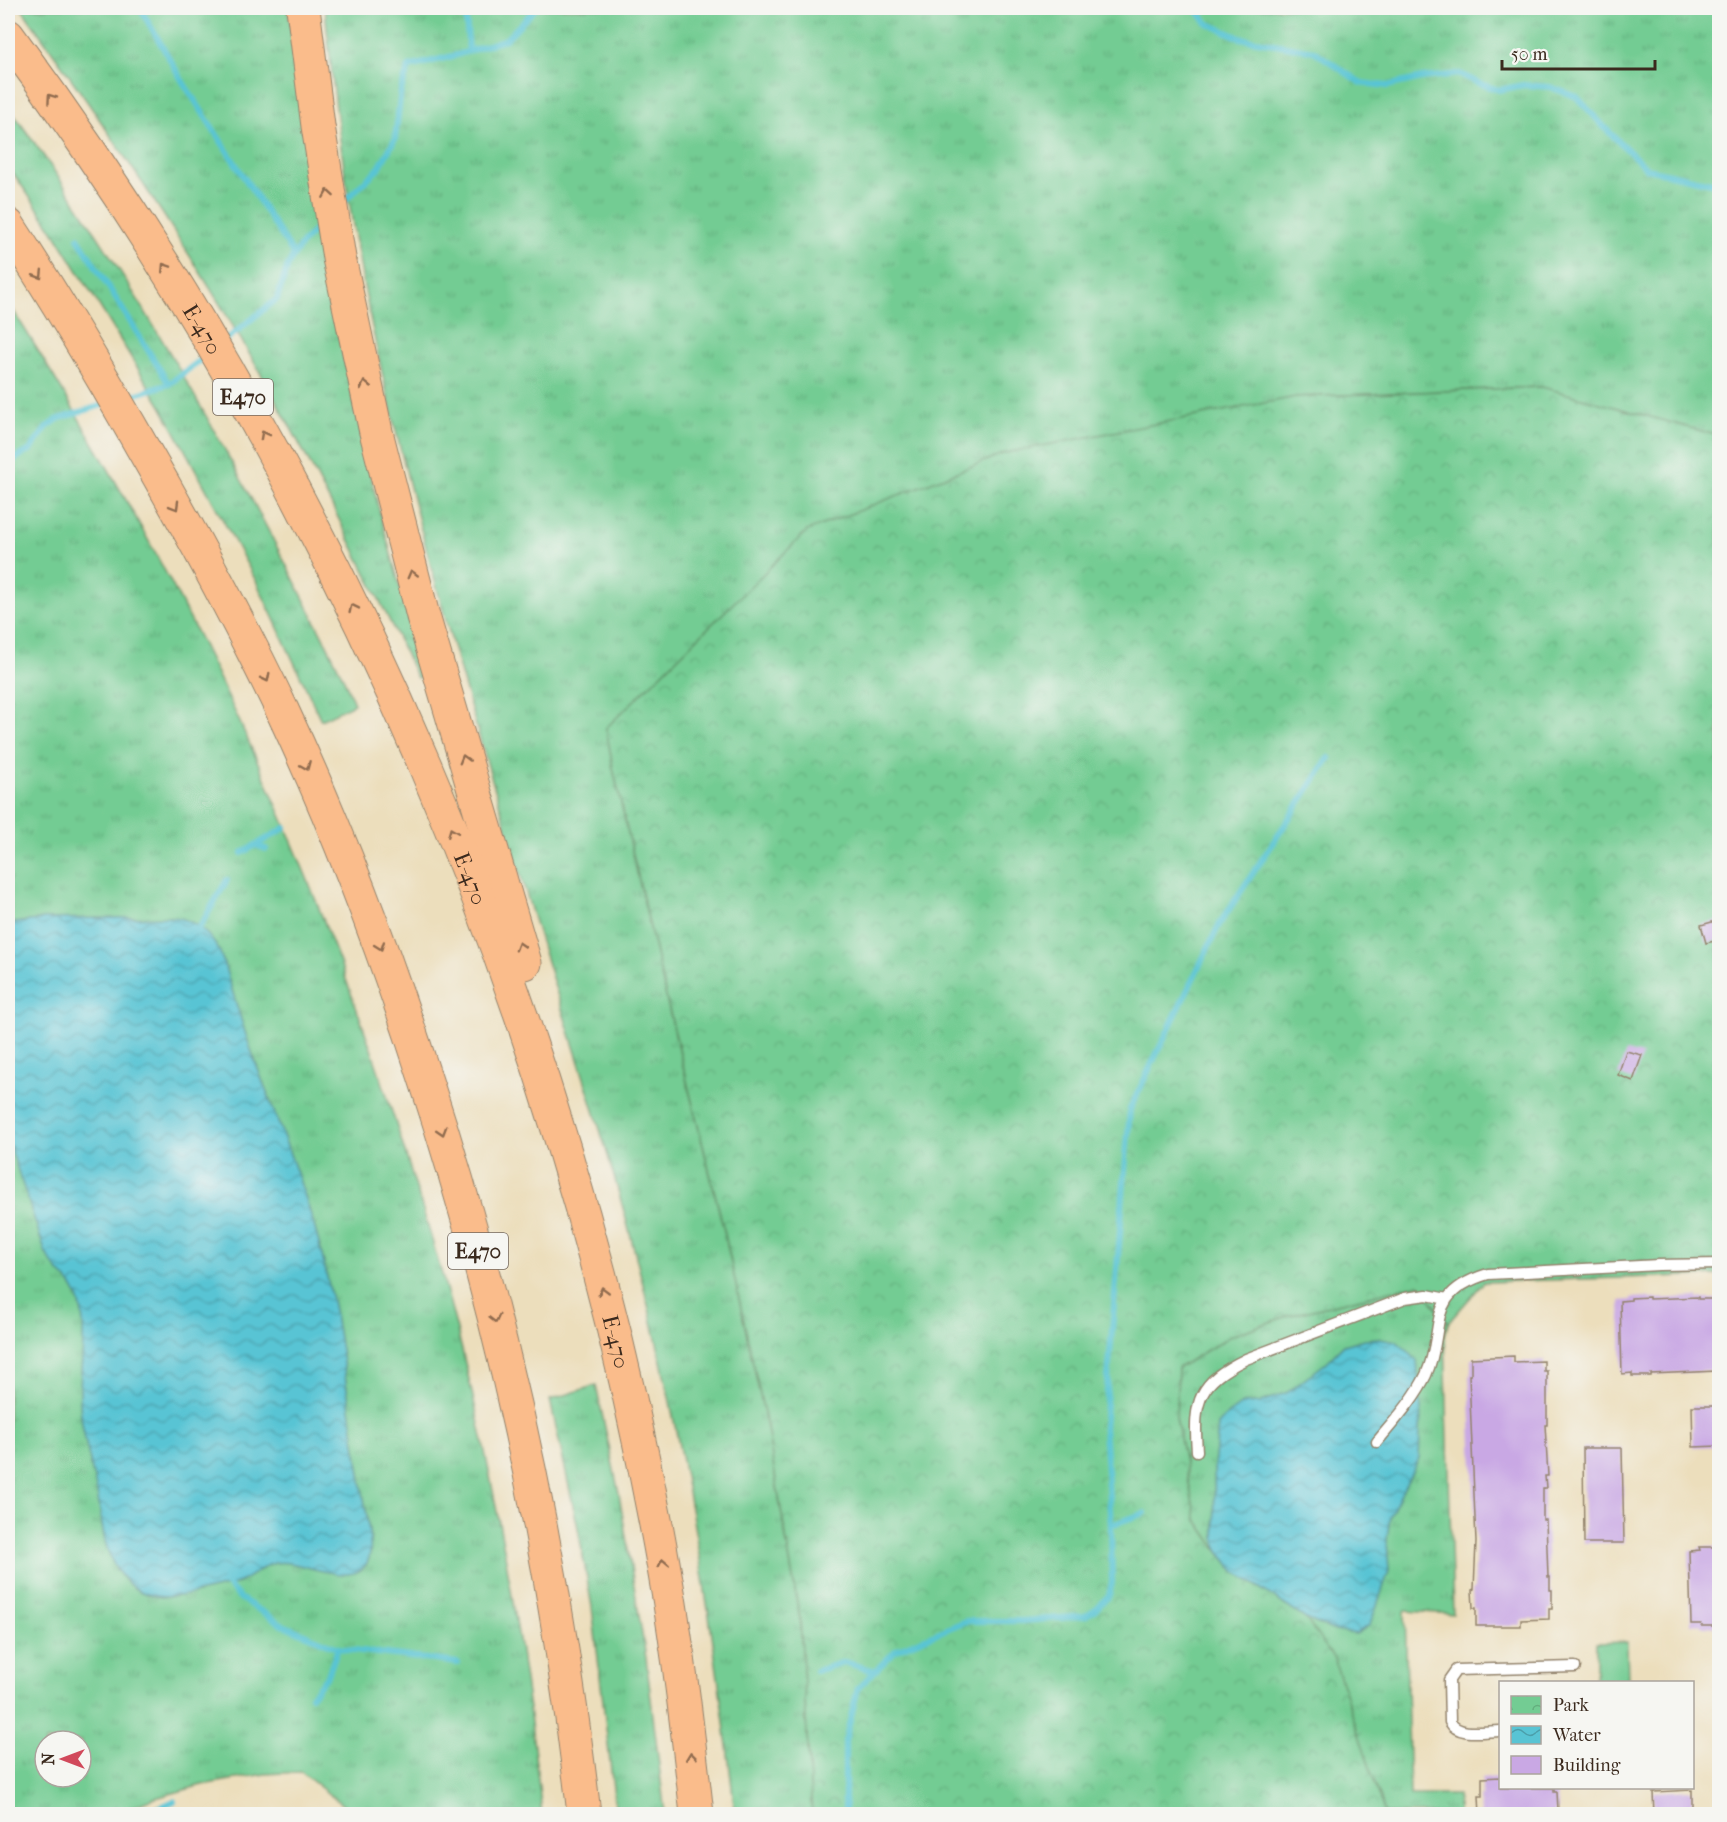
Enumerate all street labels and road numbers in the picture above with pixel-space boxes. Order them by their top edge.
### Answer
street label: E-470 [177,300,227,359]
road number: E470 [213,379,273,415]
street label: E-470 [448,849,492,909]
road number: E470 [448,1233,508,1269]
street label: E-470 [596,1313,634,1371]

